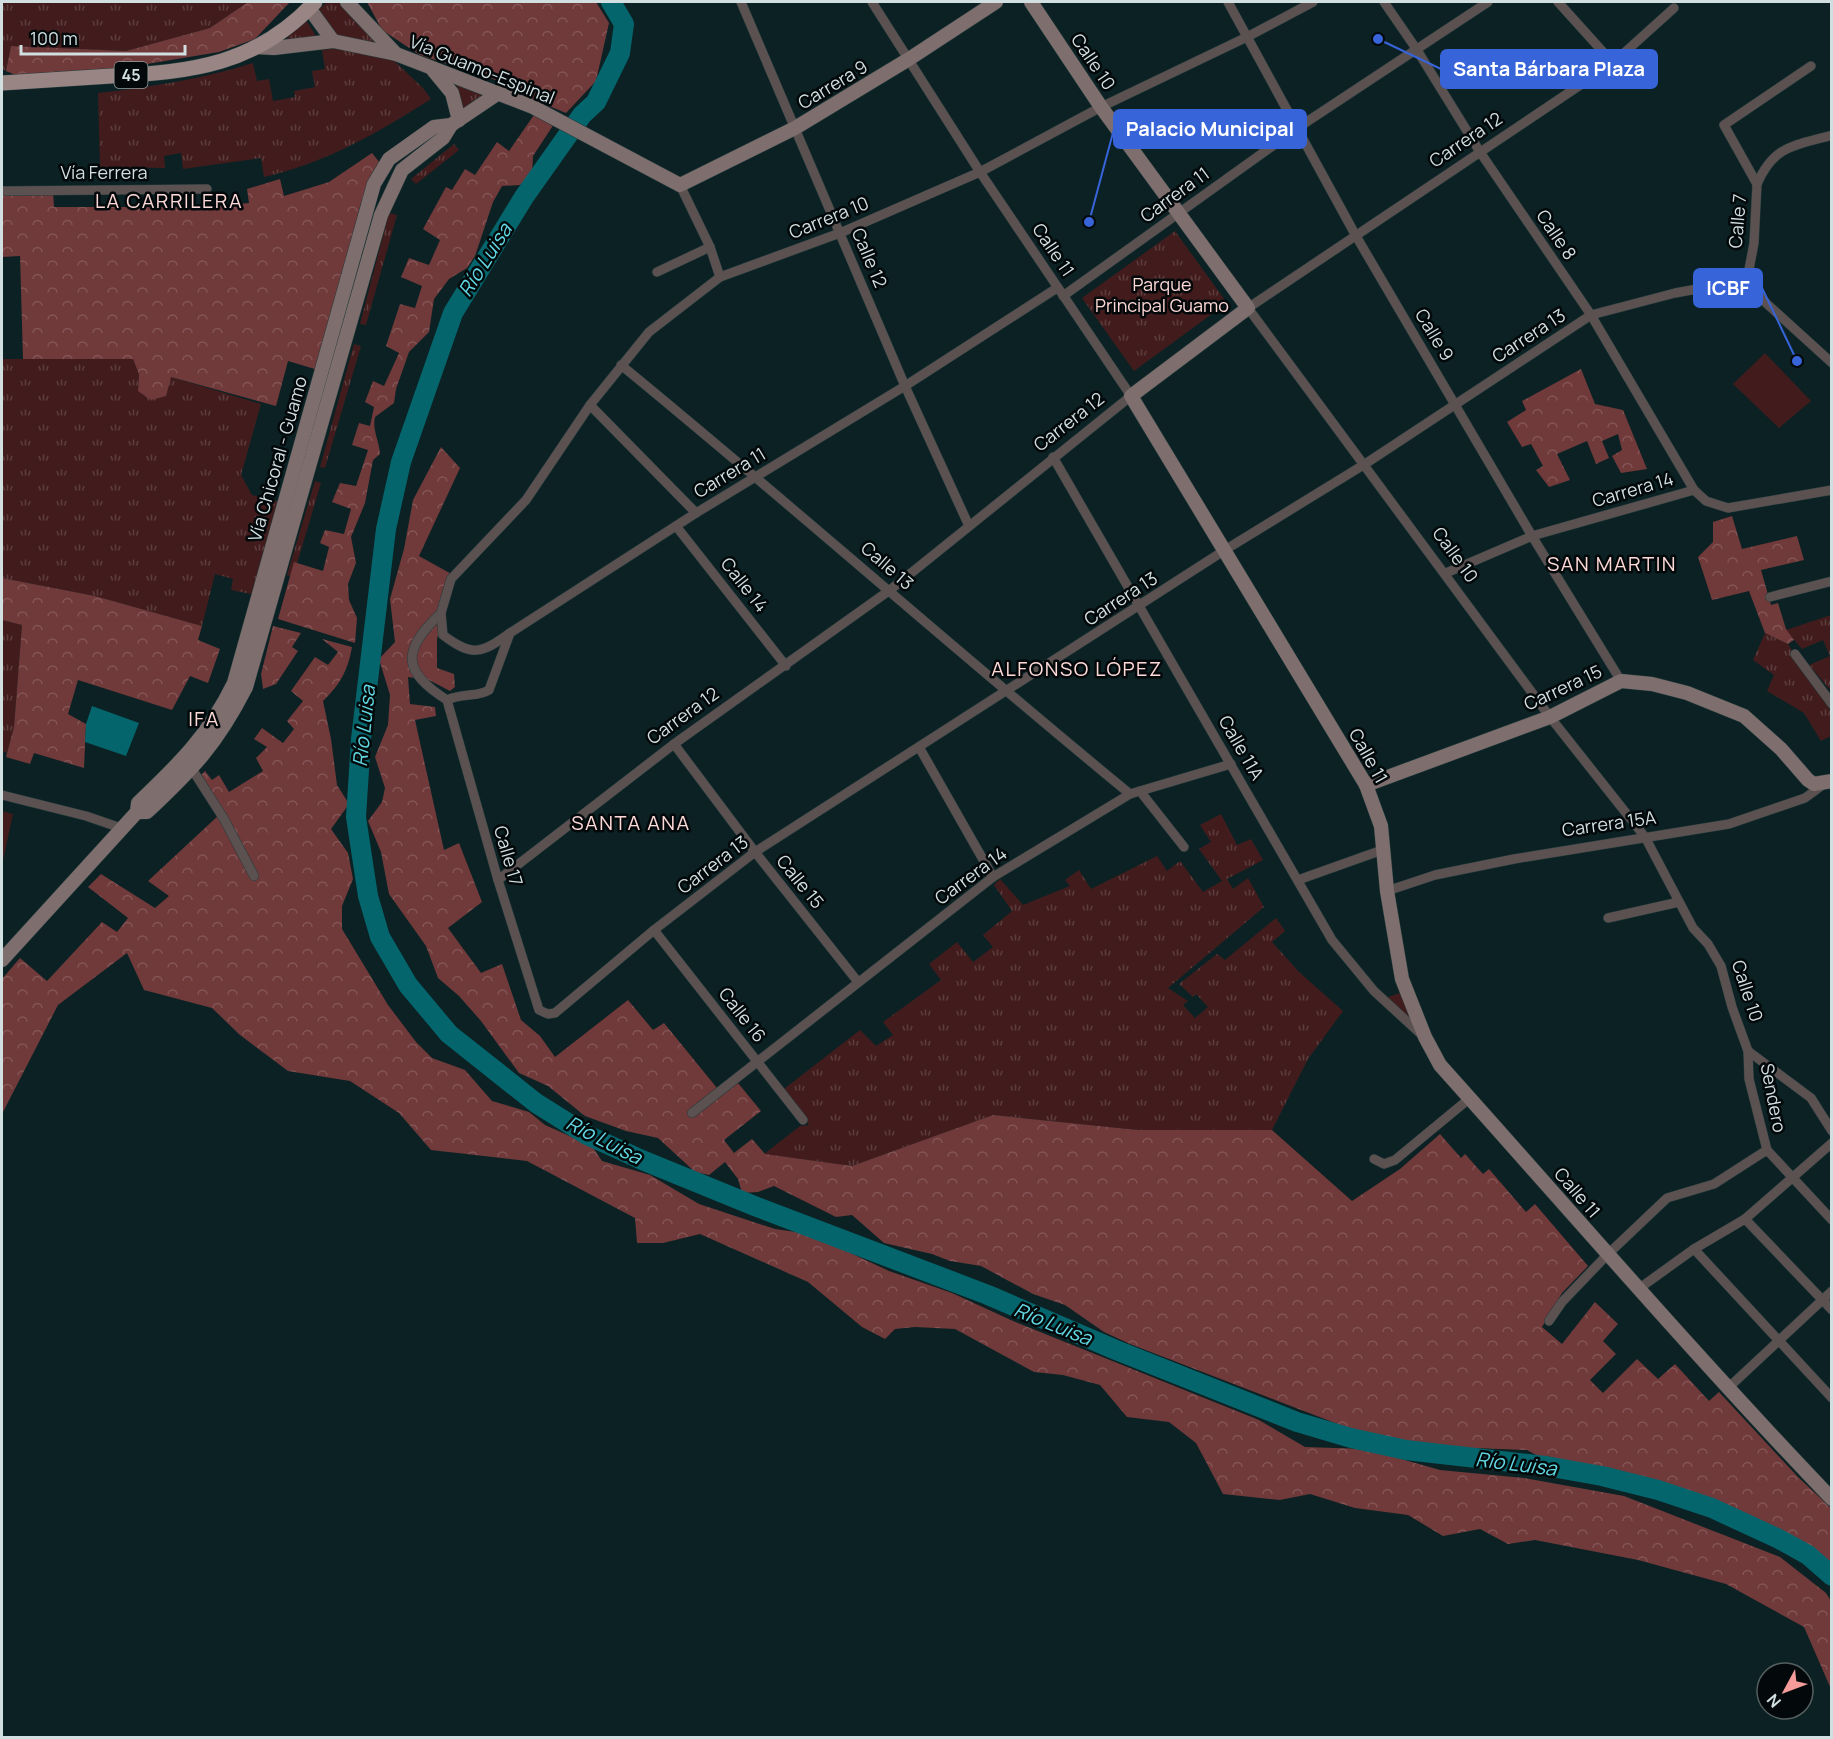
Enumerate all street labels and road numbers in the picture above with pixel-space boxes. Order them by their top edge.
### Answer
street label: Calle 10 [1066,28,1122,94]
street label: Vía Guamo-Espinal [406,29,559,109]
street label: Carrera 9 [793,54,872,114]
road number: 45 [114,62,148,88]
street label: Carrera 12 [1424,106,1507,172]
street label: Vía Ferrera [60,160,148,184]
street label: Carrera 11 [1135,161,1214,227]
street label: Carrera 10 [785,190,872,244]
street label: Calle 7 [1723,193,1751,249]
street label: Calle 8 [1531,205,1582,264]
street label: Calle 11 [1027,218,1080,281]
street label: Calle 12 [847,224,893,291]
street label: Carrera 13 [1487,303,1570,368]
street label: Calle 9 [1410,304,1460,365]
street label: Vía Chicoral - Guamo [242,373,312,544]
street label: Carrera 12 [1028,386,1109,456]
street label: Carrera 11 [689,441,770,503]
street label: Carrera 14 [1589,466,1676,512]
street label: Calle 10 [1427,522,1484,587]
street label: Calle 13 [856,536,919,595]
street label: Calle 14 [716,552,774,617]
street label: Carrera 13 [1079,566,1162,631]
street label: Carrera 15 [1520,659,1605,716]
street label: Carrera 12 [642,681,723,749]
street label: Calle 11A [1214,711,1270,785]
street label: Calle 11 [1344,724,1394,787]
street label: Carrera 15A [1560,804,1658,841]
street label: Calle 17 [489,823,529,889]
street label: Carrera 13 [672,830,753,899]
street label: Carrera 14 [930,841,1011,909]
street label: Calle 15 [772,849,830,913]
street label: Calle 10 [1727,957,1769,1025]
street label: Calle 16 [714,982,772,1047]
street label: Sendero [1756,1061,1792,1135]
street label: Calle 11 [1549,1162,1606,1223]

